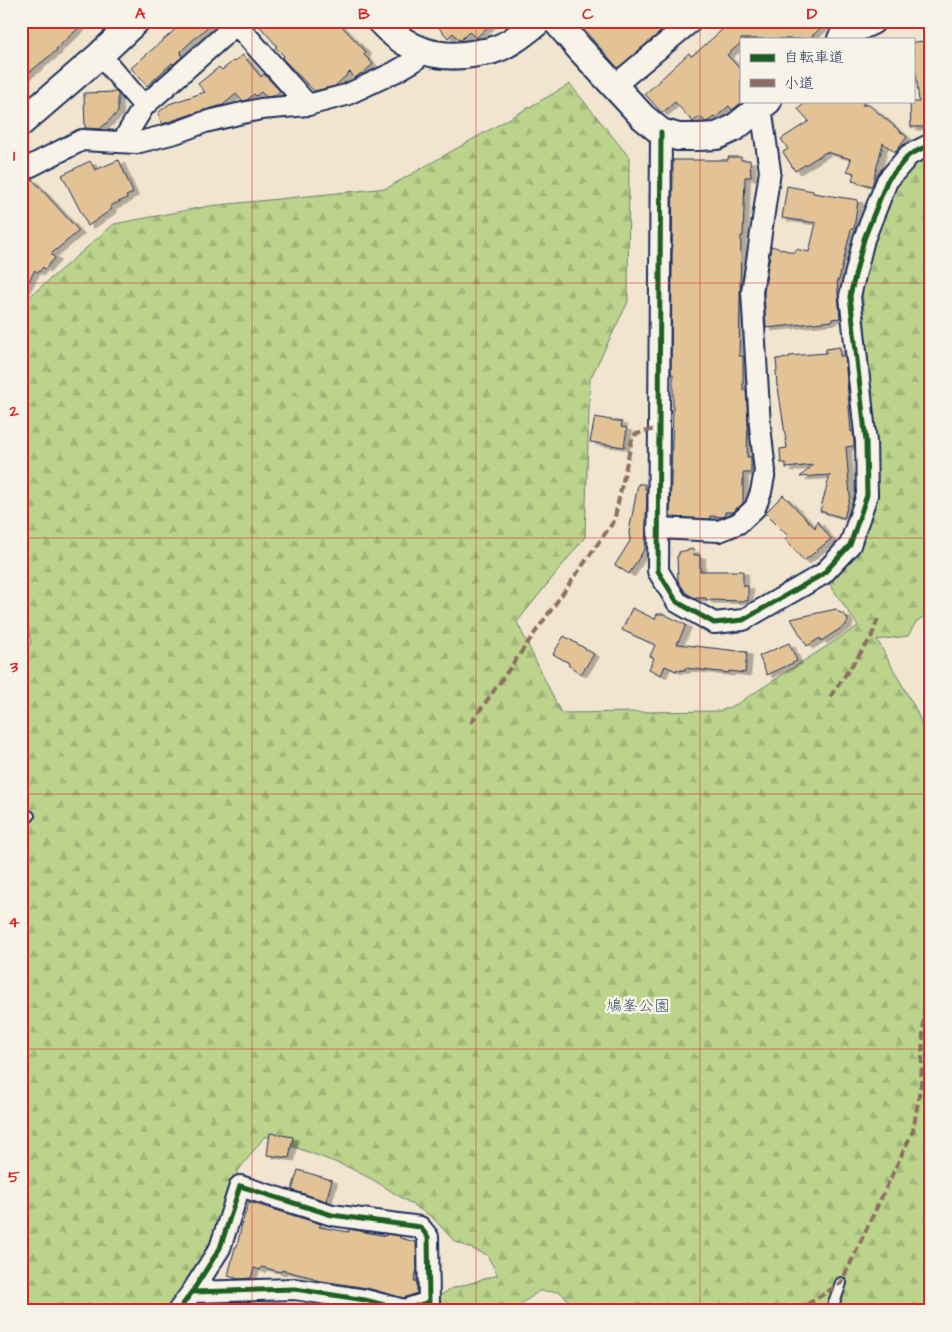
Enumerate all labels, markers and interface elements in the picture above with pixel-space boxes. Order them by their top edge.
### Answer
text: A [135,3,146,25]
text: B [358,3,370,25]
text: C [582,3,594,25]
text: D [807,3,818,25]
legend [740,38,914,102]
text: 自転車道 [784,47,844,68]
text: 小道 [784,73,814,94]
text: 1 [13,145,16,167]
text: 2 [8,400,19,422]
text: 3 [9,656,19,678]
text: 4 [9,911,20,933]
park label: 鳩峯公園 [606,995,670,1017]
text: 5 [8,1166,20,1188]

